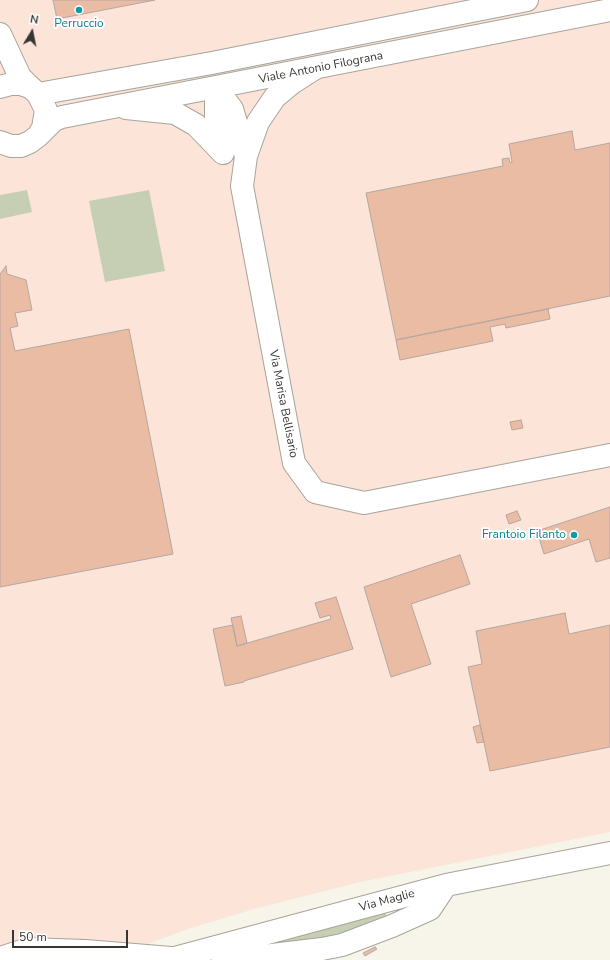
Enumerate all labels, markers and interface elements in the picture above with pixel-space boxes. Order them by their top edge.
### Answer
marker: Perruccio [74,5,84,15]
north arrow [12,12,52,52]
text: N [29,12,40,28]
place label: Perruccio [54,17,104,31]
street label: Viale Antonio Filograna [258,49,384,87]
street label: Via Marisa Bellisario [265,349,301,459]
place label: Frantoio Filanto [482,528,566,542]
marker: Frantoio Filanto [569,530,579,540]
street label: Via Maglie [358,887,416,915]
scale bar [14,922,130,948]
text: 50 m [19,929,47,945]

